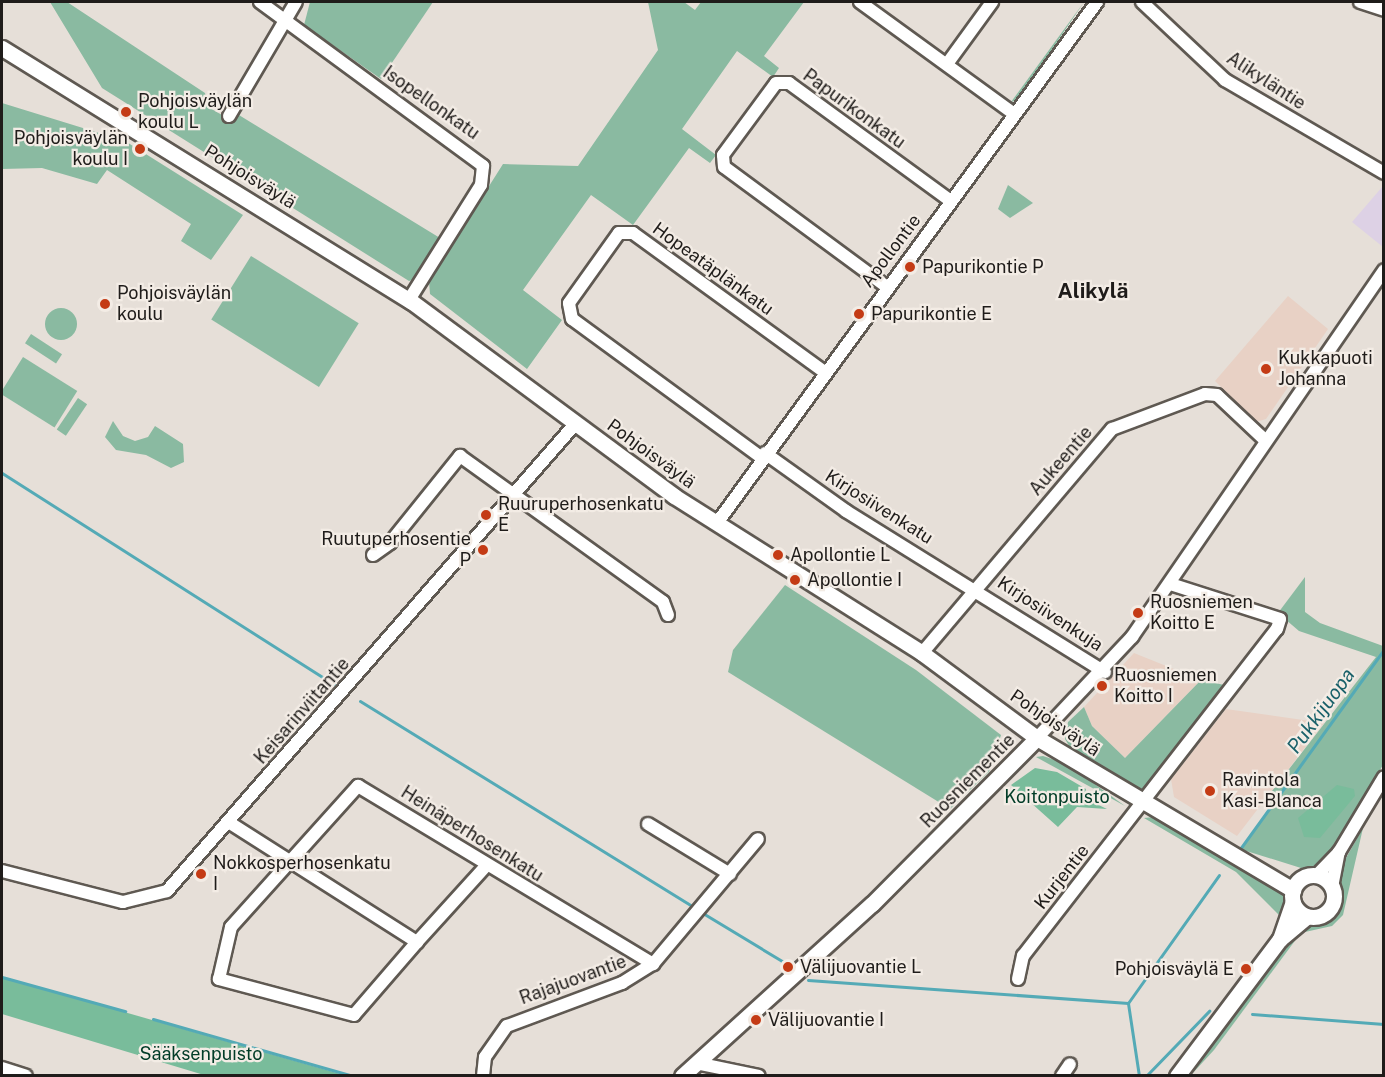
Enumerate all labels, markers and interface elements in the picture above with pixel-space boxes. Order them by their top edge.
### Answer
street label: Alikyläntie [1223,48,1309,114]
street label: Isopellonkatu [379,62,483,144]
street label: Papurikonkatu [799,65,909,153]
place label: Pohjoisväylän koulu L [138,91,252,134]
marker: Pohjoisväylän koulu L [119,105,133,119]
place label: Pohjoisväylän koulu I [14,128,128,170]
street label: Pohjoisväylä [200,140,300,214]
marker: Pohjoisväylän koulu I [133,142,147,156]
street label: Apollontie [857,210,925,292]
street label: Hopeatäplänkatu [648,218,778,320]
place label: Papurikontie P [922,256,1043,278]
marker: Papurikontie P [903,260,917,274]
district label: Alikylä [1058,278,1128,304]
place label: Pohjoisväylän koulu [117,283,231,326]
marker: Pohjoisväylän koulu [98,297,112,311]
place label: Papurikontie E [871,303,992,325]
marker: Papurikontie E [852,307,866,321]
place label: Kukkapuoti Johanna [1278,348,1373,391]
marker: Kukkapuoti Johanna [1259,362,1273,376]
street label: Pohjoisväylä [603,415,699,493]
street label: Aukeentie [1025,422,1097,500]
street label: Kirjosiivenkatu [821,465,937,549]
place label: Ruuruperhosenkatu E [498,494,664,536]
marker: Ruuruperhosenkatu E [479,508,493,522]
place label: Ruutuperhosentie P [321,529,471,572]
marker: Ruutuperhosentie P [476,543,490,557]
place label: Apollontie L [790,544,890,566]
marker: Apollontie L [771,548,785,562]
place label: Apollontie I [807,569,902,591]
street label: Kirjosiivenkuja [993,572,1107,656]
marker: Apollontie I [788,573,802,587]
place label: Ruosniemen Koitto E [1150,592,1253,634]
marker: Ruosniemen Koitto E [1131,606,1145,620]
street label: Keisarinviitantie [250,653,354,769]
water label: Pukkijuopa [1282,664,1360,758]
place label: Ruosniemen Koitto I [1114,665,1217,708]
marker: Ruosniemen Koitto I [1095,679,1109,693]
street label: Pohjoisväylä [1006,685,1104,761]
street label: Ruosniementie [916,729,1020,833]
place label: Ravintola Kasi-Blanca [1222,770,1322,812]
street label: Heinäperhosenkatu [397,781,547,887]
marker: Ravintola Kasi-Blanca [1203,784,1217,798]
park label: Koitonpuisto [1004,786,1110,808]
street label: Kurjentie [1030,840,1094,914]
place label: Nokkosperhosenkatu I [213,853,391,896]
marker: Nokkosperhosenkatu I [194,867,208,881]
street label: Rajajuovantie [517,951,629,1009]
place label: Välijuovantie L [800,956,922,978]
place label: Pohjoisväylä E [1115,958,1234,980]
marker: Välijuovantie L [781,960,795,974]
marker: Pohjoisväylä E [1239,962,1253,976]
place label: Välijuovantie I [768,1009,884,1031]
marker: Välijuovantie I [749,1013,763,1027]
park label: Sääksenpuisto [139,1043,263,1065]

